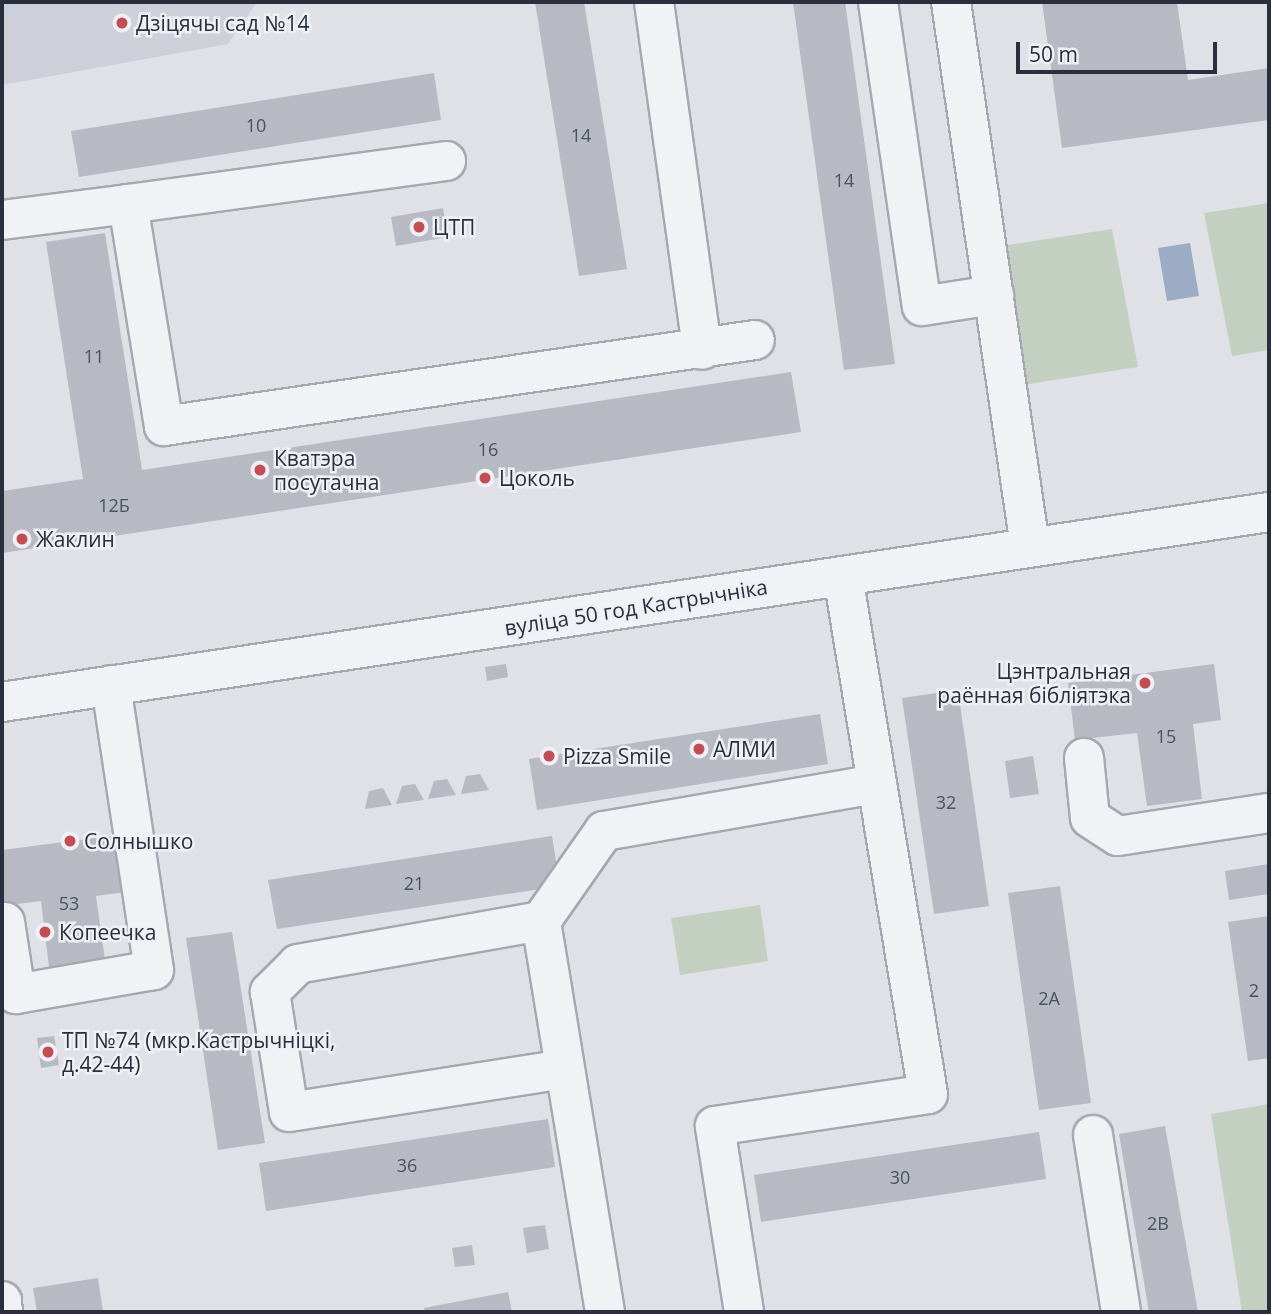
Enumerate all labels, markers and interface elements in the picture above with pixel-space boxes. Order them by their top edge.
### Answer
place label: Дзіцячы сад №14 [136,10,310,36]
marker: Дзіцячы сад №14 [114,15,130,31]
scale bar [1019,28,1220,72]
text: 50 m [1029,40,1078,68]
house number: 10 [246,114,266,136]
house number: 14 [571,124,591,146]
house number: 14 [834,169,854,191]
place label: ЦТП [433,214,475,240]
marker: ЦТП [411,219,427,235]
house number: 11 [84,345,104,367]
house number: 16 [478,438,498,460]
place label: Кватэра посутачна [274,445,379,495]
marker: Кватэра посутачна [252,462,268,478]
place label: Цоколь [499,465,575,491]
marker: Цоколь [477,470,493,486]
house number: 12Б [98,494,130,516]
place label: Жаклин [36,526,115,552]
marker: Жаклин [14,531,30,547]
street label: вуліца 50 год Кастрычніка [503,574,769,640]
place label: Цэнтральная раённая бібліятэка [937,658,1131,708]
marker: Цэнтральная раённая бібліятэка [1137,675,1153,691]
house number: 15 [1156,725,1176,747]
place label: АЛМИ [713,736,776,762]
marker: АЛМИ [691,741,707,757]
place label: Pizza Smile [563,743,671,769]
marker: Pizza Smile [541,748,557,764]
house number: 32 [936,791,956,813]
place label: Солнышко [84,828,193,854]
marker: Солнышко [62,833,78,849]
house number: 21 [404,872,424,894]
house number: 53 [59,892,79,914]
place label: Копеечка [59,919,156,945]
marker: Копеечка [37,924,53,940]
house number: 2 [1249,979,1259,1001]
house number: 2А [1038,987,1060,1009]
place label: ТП №74 (мкр.Кастрычніцкі, д.42-44) [62,1027,335,1077]
marker: ТП №74 (мкр.Кастрычніцкі, д.42-44) [40,1044,56,1060]
house number: 36 [397,1154,417,1176]
house number: 30 [890,1166,910,1188]
house number: 2В [1147,1212,1169,1234]

